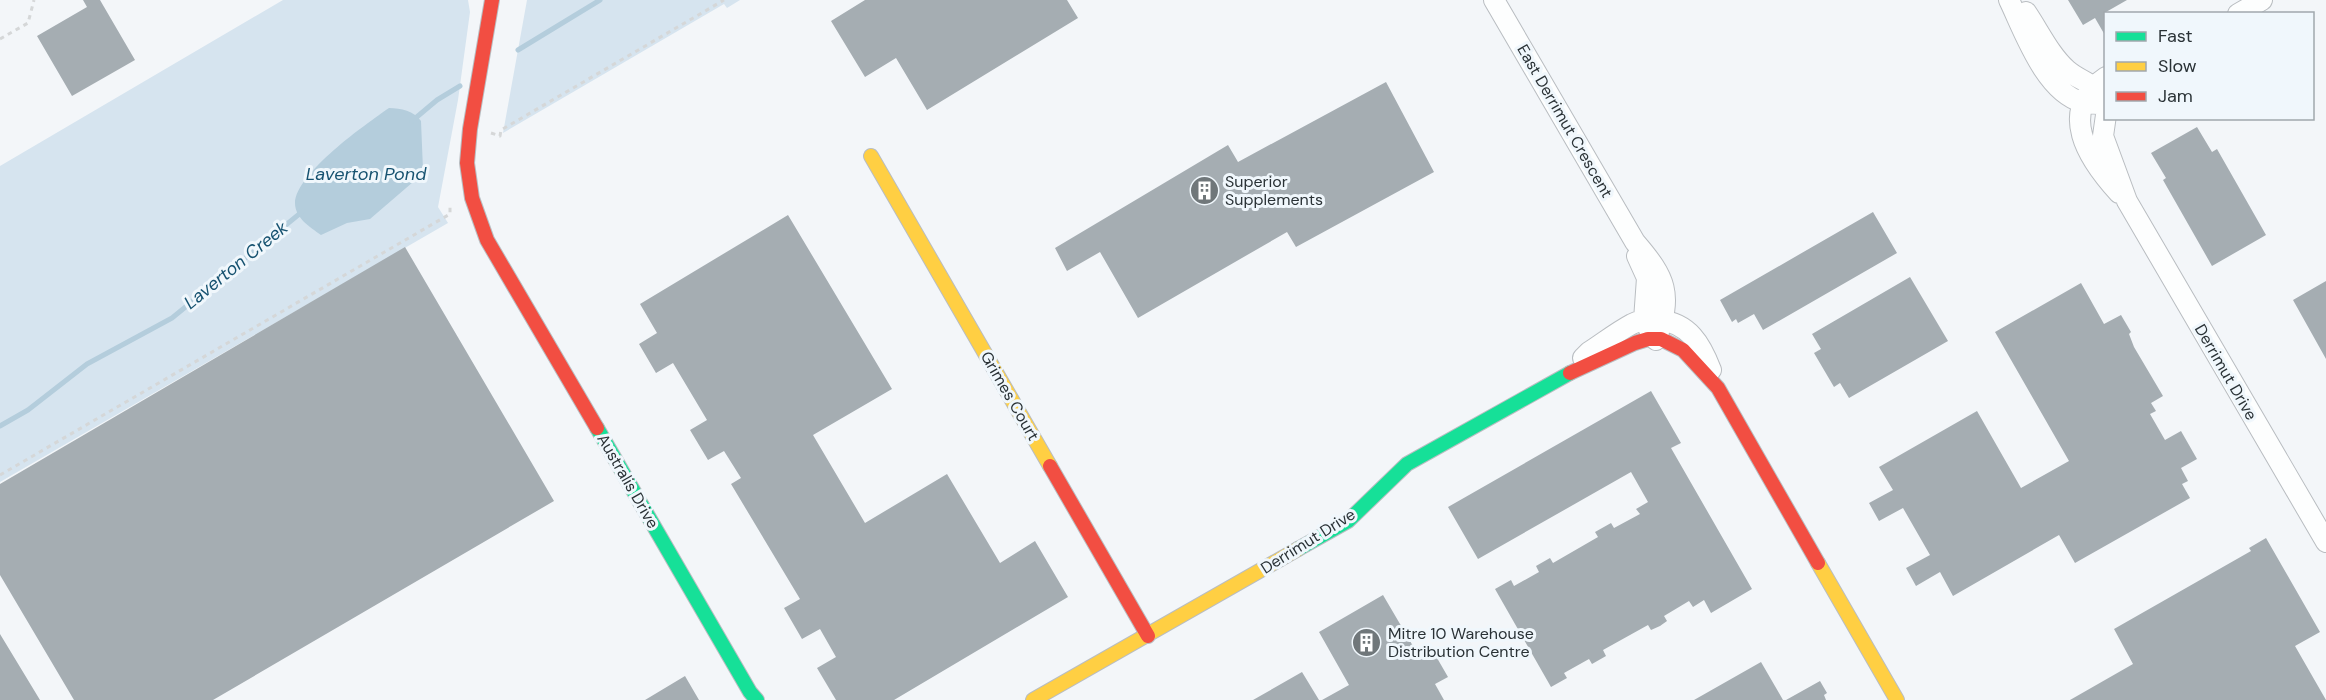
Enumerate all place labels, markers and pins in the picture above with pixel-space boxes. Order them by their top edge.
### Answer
place label: Superior Supplements [1225,171,1323,210]
building icon: Superior Supplements [1188,174,1220,206]
place label: Mitre 10 Warehouse Distribution Centre [1388,623,1534,662]
building icon: Mitre 10 Warehouse Distribution Centre [1351,626,1383,658]

